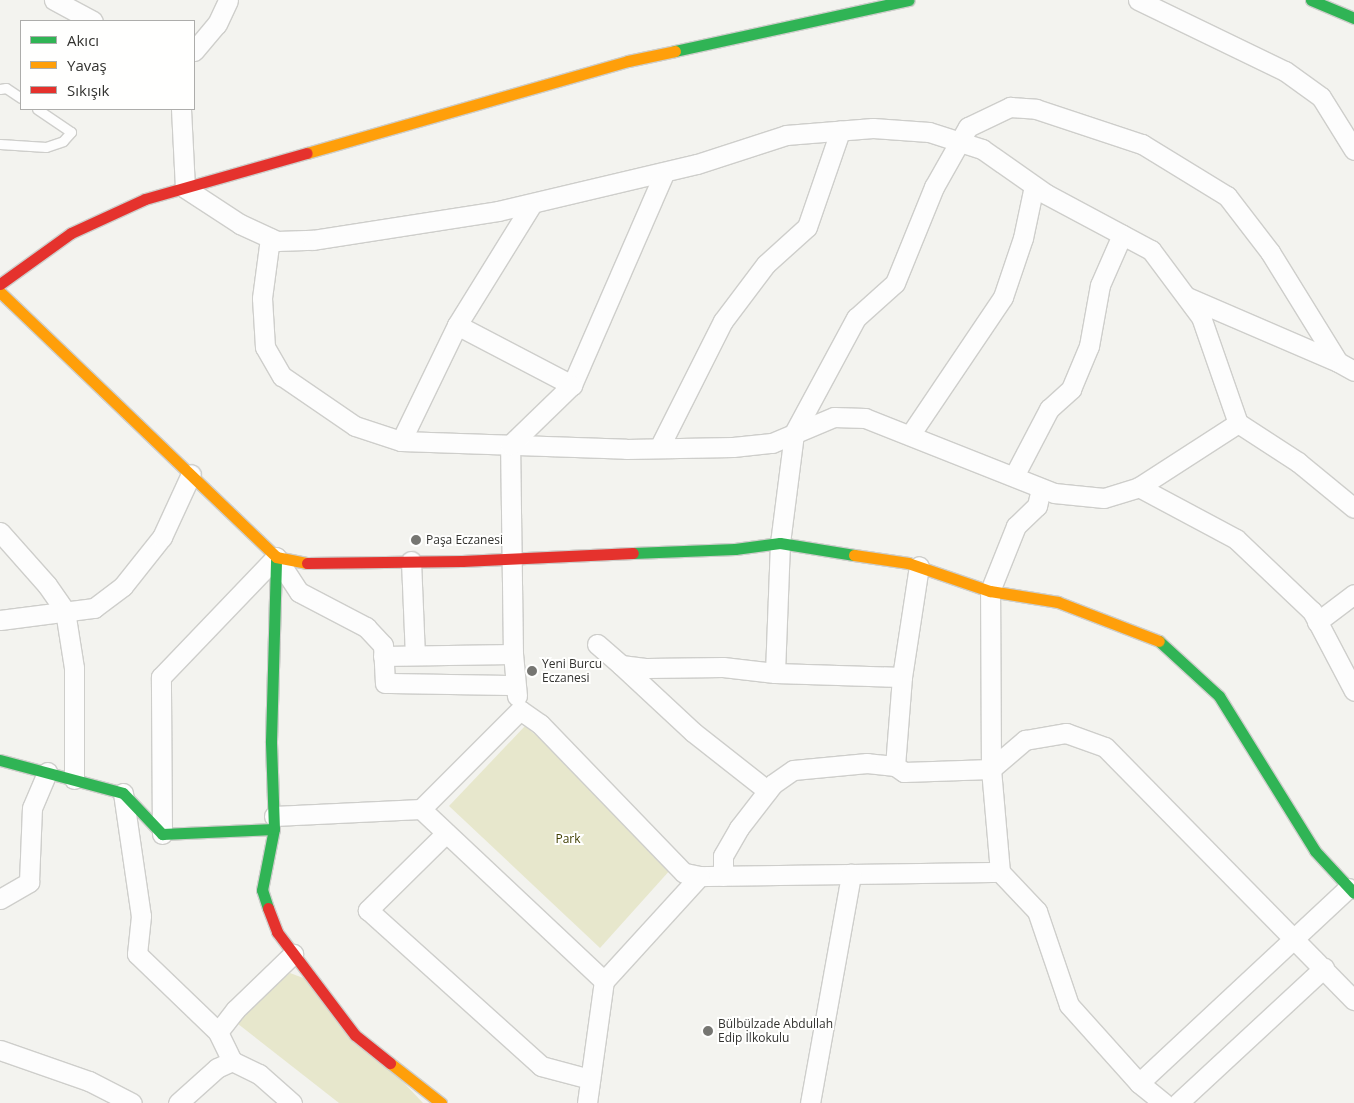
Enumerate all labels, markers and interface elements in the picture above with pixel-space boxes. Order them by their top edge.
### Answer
legend [20,20,195,110]
text: Akıcı [67,30,99,50]
text: Yavaş [67,55,107,75]
text: Sıkışık [67,80,110,100]
place label: Paşa Eczanesi [426,533,503,547]
marker: Paşa Eczanesi [410,534,422,546]
place label: Yeni Burcu Eczanesi [542,657,602,685]
marker: Yeni Burcu Eczanesi [526,665,538,677]
park label: Park [555,832,581,846]
place label: Bülbülzade Abdullah Edip İlkokulu [718,1017,833,1045]
marker: Bülbülzade Abdullah Edip İlkokulu [702,1025,714,1037]

